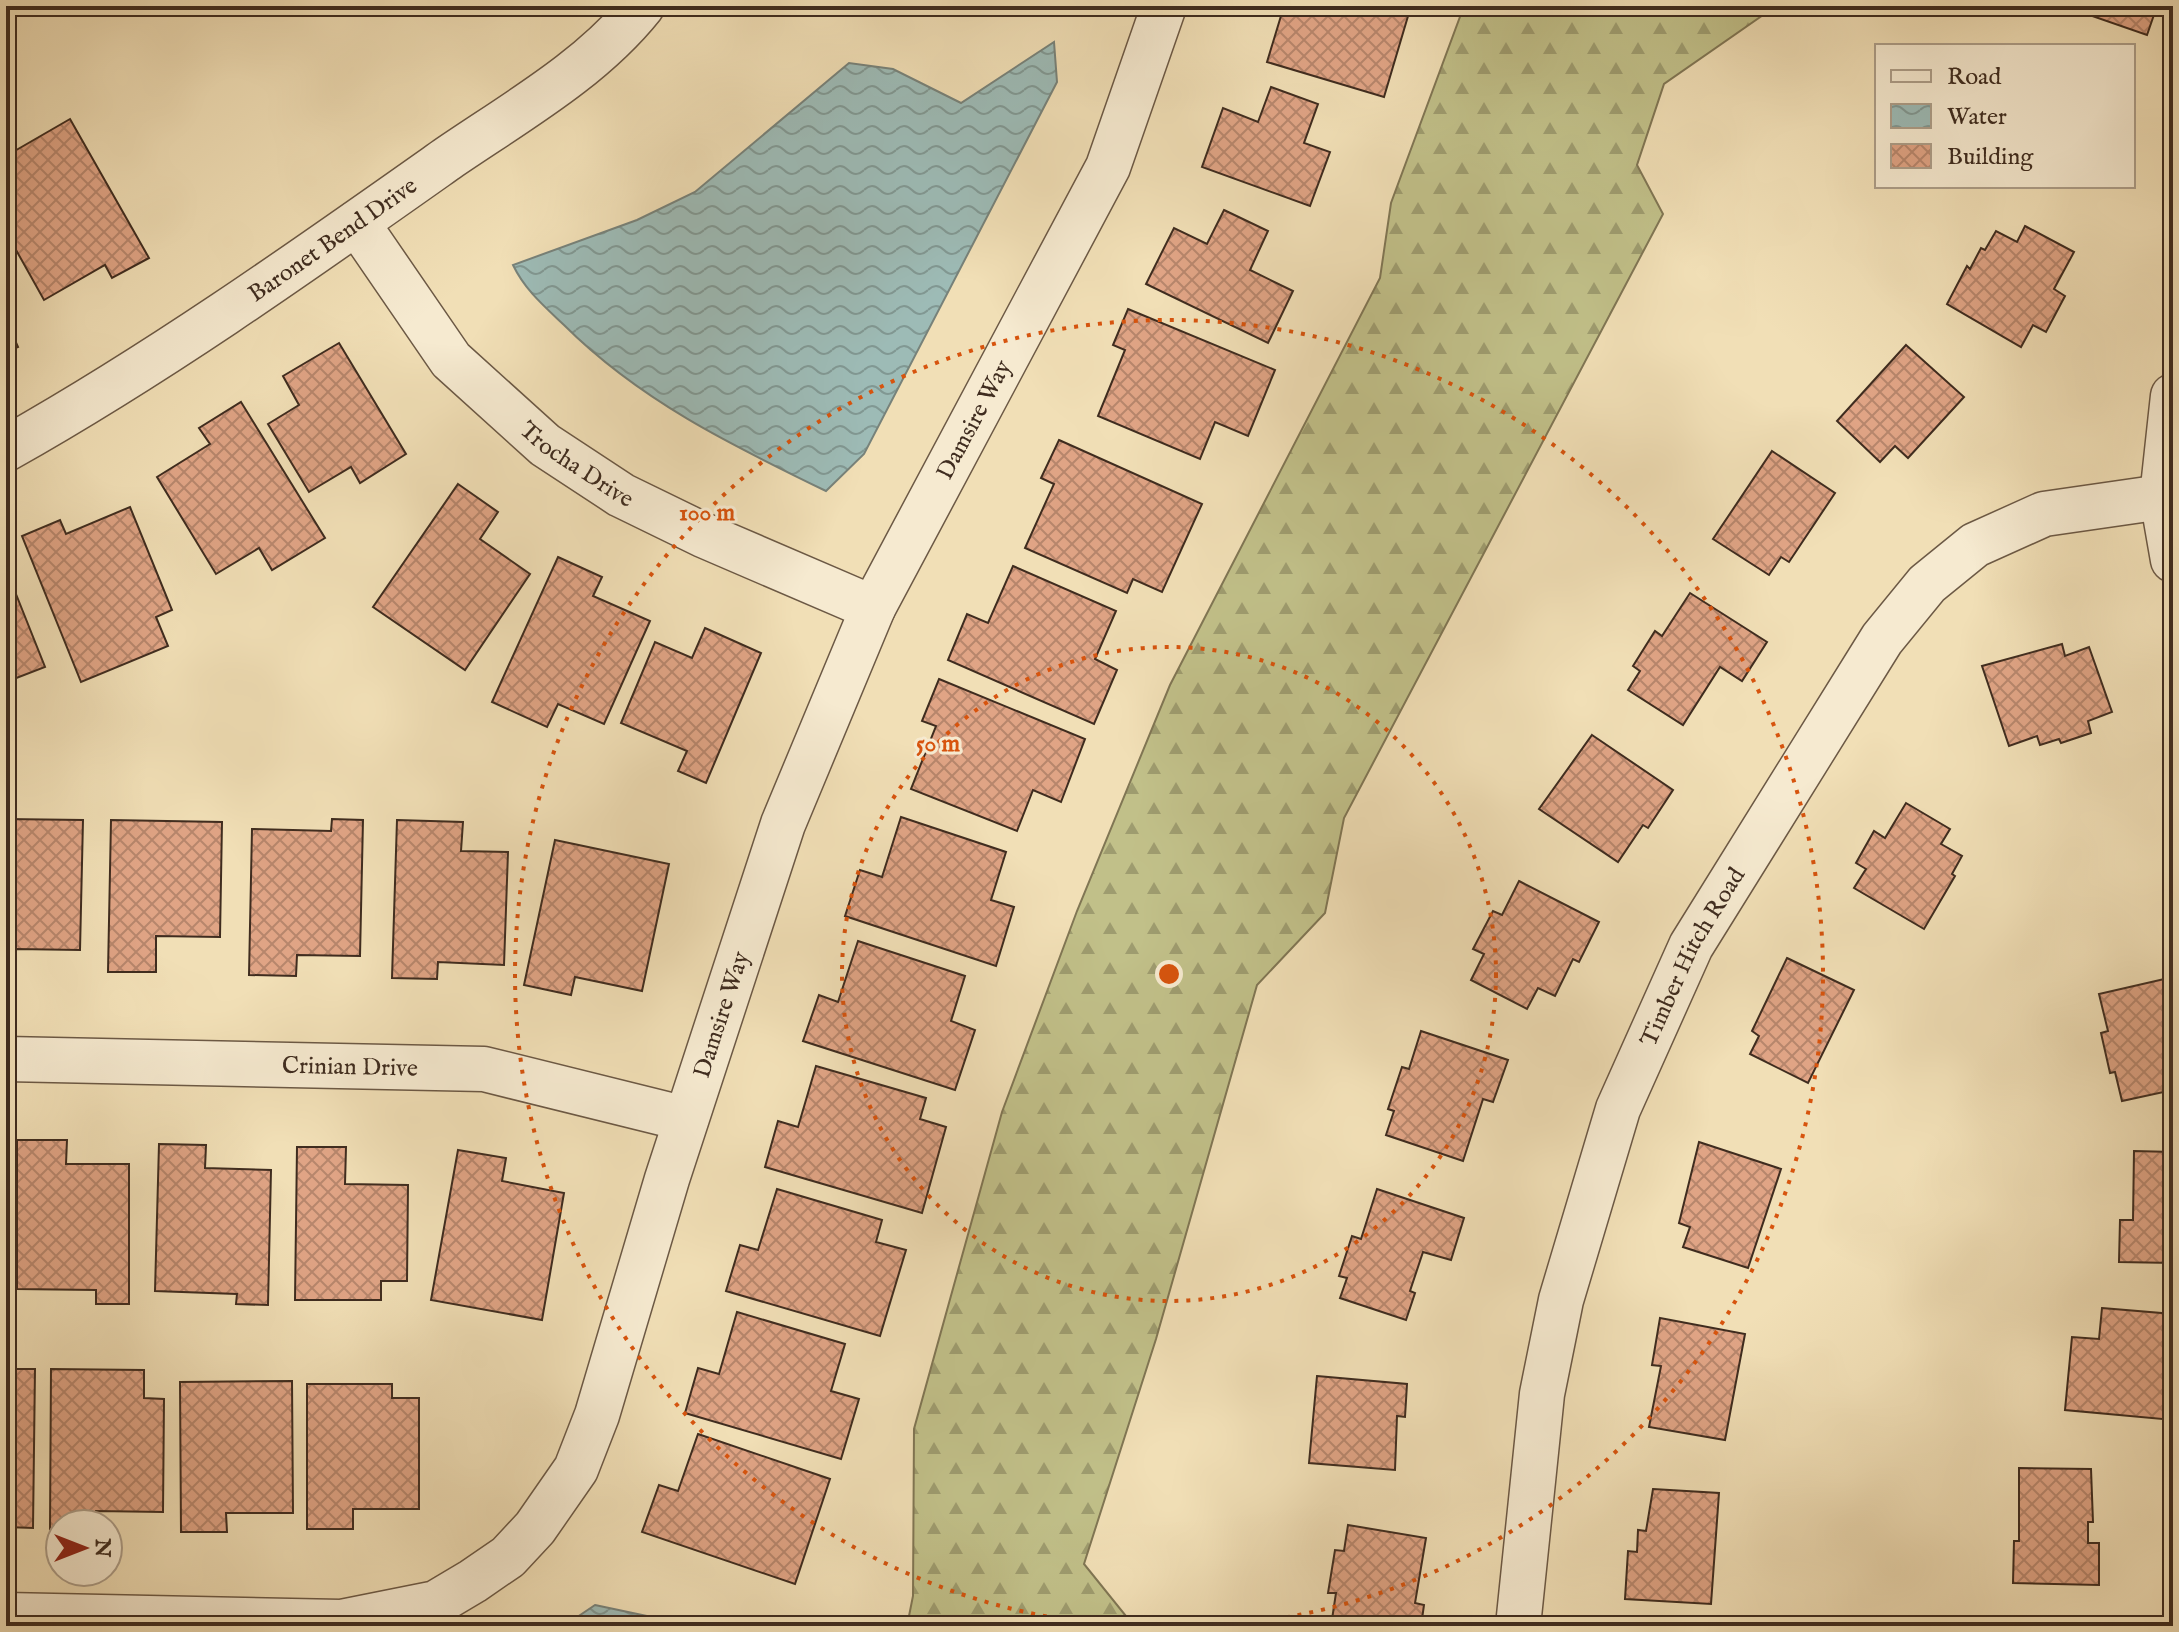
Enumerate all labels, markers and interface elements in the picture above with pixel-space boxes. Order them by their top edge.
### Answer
legend [1875,44,2135,188]
text: Road [1947,62,2001,93]
text: Water [1947,102,2007,133]
text: Building [1947,142,2034,173]
street label: Baronet Bend Drive [243,171,424,310]
street label: Damsire Way [930,355,1019,486]
street label: Trocha Drive [512,415,638,516]
text: 100 m [679,498,736,529]
text: 50 m [916,729,961,760]
street label: Timber Hitch Road [1634,862,1753,1052]
street label: Damsire Way [687,948,757,1082]
centre of rings [1155,960,1183,988]
street label: Crinian Drive [282,1051,418,1085]
north arrow [44,1508,124,1588]
text: N [88,1537,116,1558]

